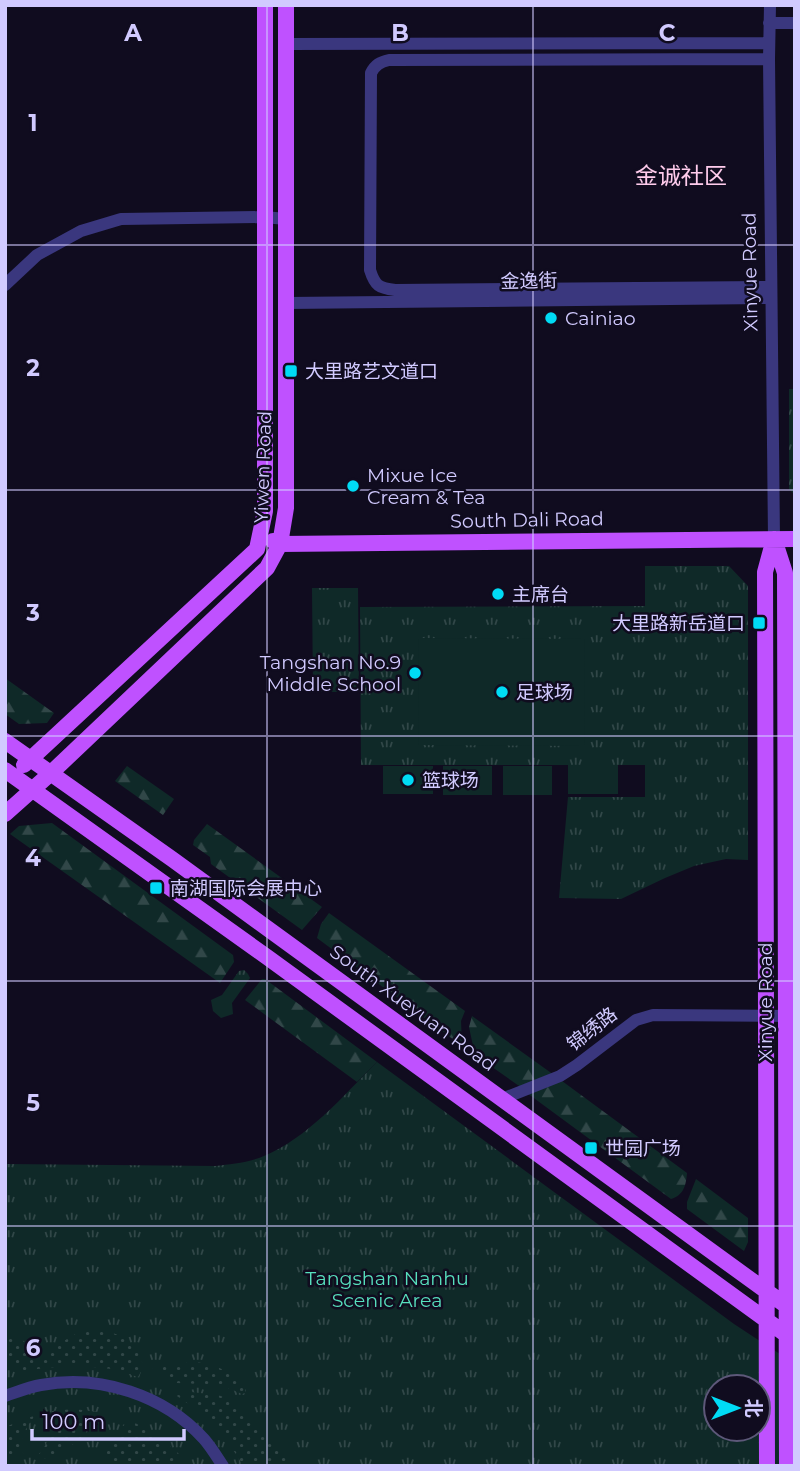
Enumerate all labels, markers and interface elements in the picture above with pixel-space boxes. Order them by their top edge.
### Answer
text: A [123,19,142,47]
text: B [391,19,409,47]
text: C [659,19,676,47]
text: 1 [28,109,38,137]
district label: 金诚社区 [635,162,727,190]
street label: Xinyue Road [737,212,763,332]
street label: 金逸街 [500,269,558,293]
place label: Cainiao [565,307,636,330]
marker: Cainiao [543,310,559,326]
text: 2 [26,354,40,382]
place label: 大里路艺文道口 [305,360,438,383]
marker: 大里路艺文道口 [283,363,299,379]
street label: Yiwen Road [250,410,276,524]
place label: Mixue Ice Cream & Tea [367,464,485,509]
marker: Mixue Ice Cream & Tea [345,478,361,494]
street label: South Dali Road [450,507,604,533]
place label: 主席台 [512,583,569,606]
marker: 主席台 [490,586,506,602]
text: 3 [25,599,40,627]
place label: 大里路新岳道口 [612,612,745,635]
marker: 大里路新岳道口 [751,615,767,631]
place label: Tangshan No.9 Middle School [260,651,401,696]
marker: Tangshan No.9 Middle School [407,665,423,681]
place label: 足球场 [516,681,573,704]
marker: 足球场 [494,684,510,700]
place label: 篮球场 [422,769,479,792]
marker: 篮球场 [400,772,416,788]
text: 4 [25,844,41,872]
place label: 南湖国际会展中心 [170,877,322,900]
marker: 南湖国际会展中心 [148,880,164,896]
street label: South Xueyuan Road [325,940,501,1076]
street label: Xinyue Road [754,942,777,1062]
street label: 锦绣路 [562,1002,622,1056]
text: 5 [26,1089,40,1117]
place label: 世园广场 [605,1137,681,1160]
marker: 世园广场 [583,1140,599,1156]
park label: Tangshan Nanhu Scenic Area [305,1267,469,1312]
text: 6 [26,1334,41,1362]
north arrow [702,1373,772,1443]
scale bar [32,1398,184,1442]
text: 北 [742,1398,765,1418]
text: 100 m [42,1409,105,1434]

